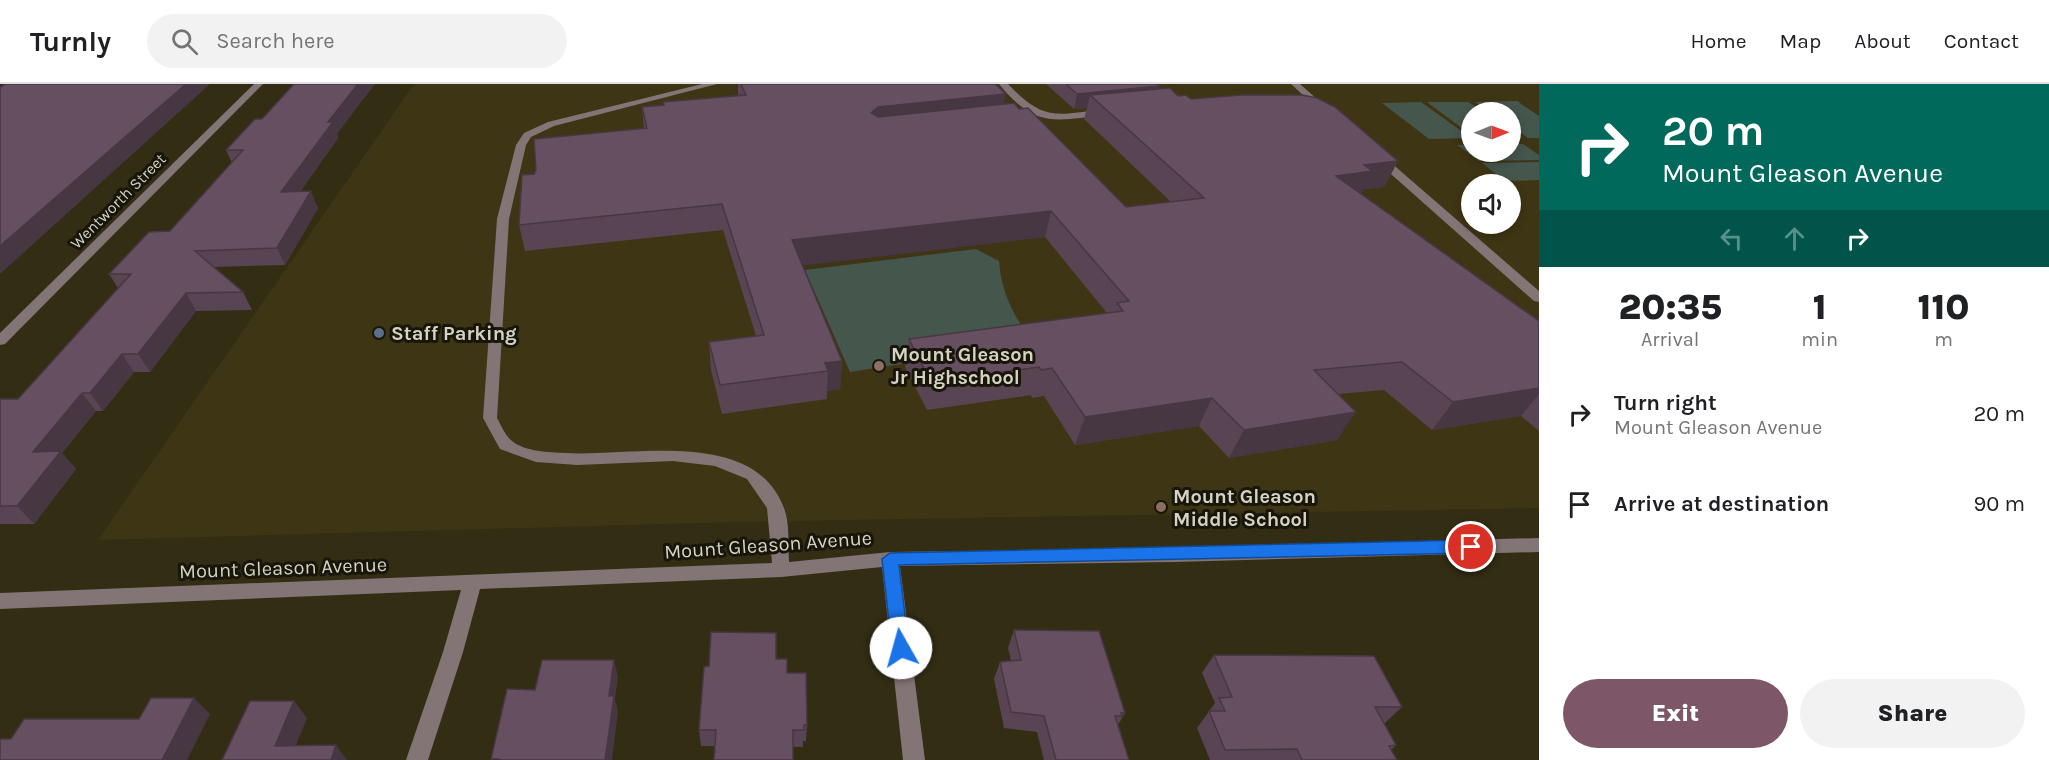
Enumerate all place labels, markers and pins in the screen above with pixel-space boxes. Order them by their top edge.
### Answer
place label: Staff Parking [391,322,517,345]
marker: Staff Parking [372,326,386,340]
place label: Mount Gleason Jr Highschool [891,343,1034,389]
marker: Mount Gleason Jr Highschool [872,359,886,373]
place label: Mount Gleason Middle School [1173,485,1316,531]
marker: Mount Gleason Middle School [1154,500,1168,514]
pin [1445,521,1496,572]

